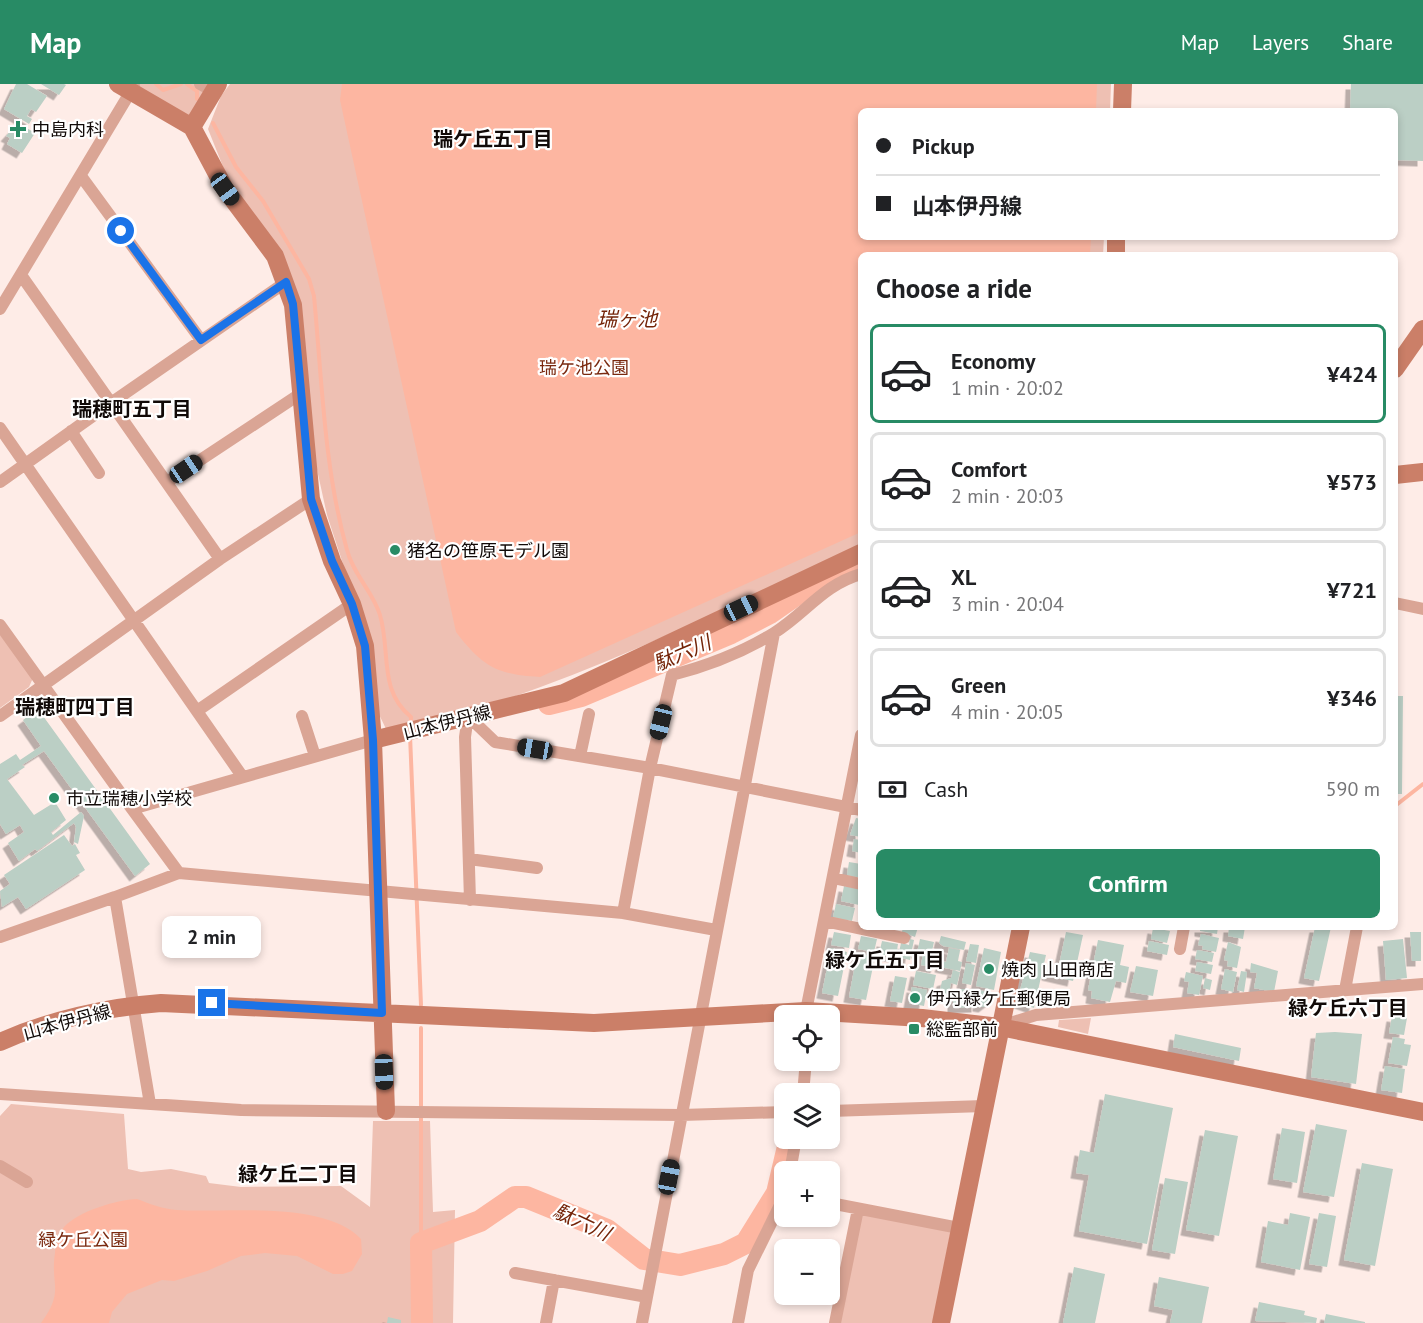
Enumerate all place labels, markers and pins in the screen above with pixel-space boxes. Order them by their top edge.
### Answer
place label: 中島内科 [32,118,104,141]
marker: 中島内科 [9,120,27,138]
place label: 猪名の笹原モデル園 [407,539,569,562]
marker: 猪名の笹原モデル園 [388,543,402,557]
place label: 市立瑞穂小学校 [66,787,192,810]
marker: 市立瑞穂小学校 [47,791,61,805]
place label: 焼肉 山田商店 [1001,958,1114,981]
marker: 焼肉 山田商店 [982,962,996,976]
place label: 伊丹緑ケ丘郵便局 [927,987,1071,1010]
marker: 伊丹緑ケ丘郵便局 [908,991,922,1005]
place label: 総監部前 [926,1018,998,1041]
marker: 総監部前 [907,1022,921,1036]

